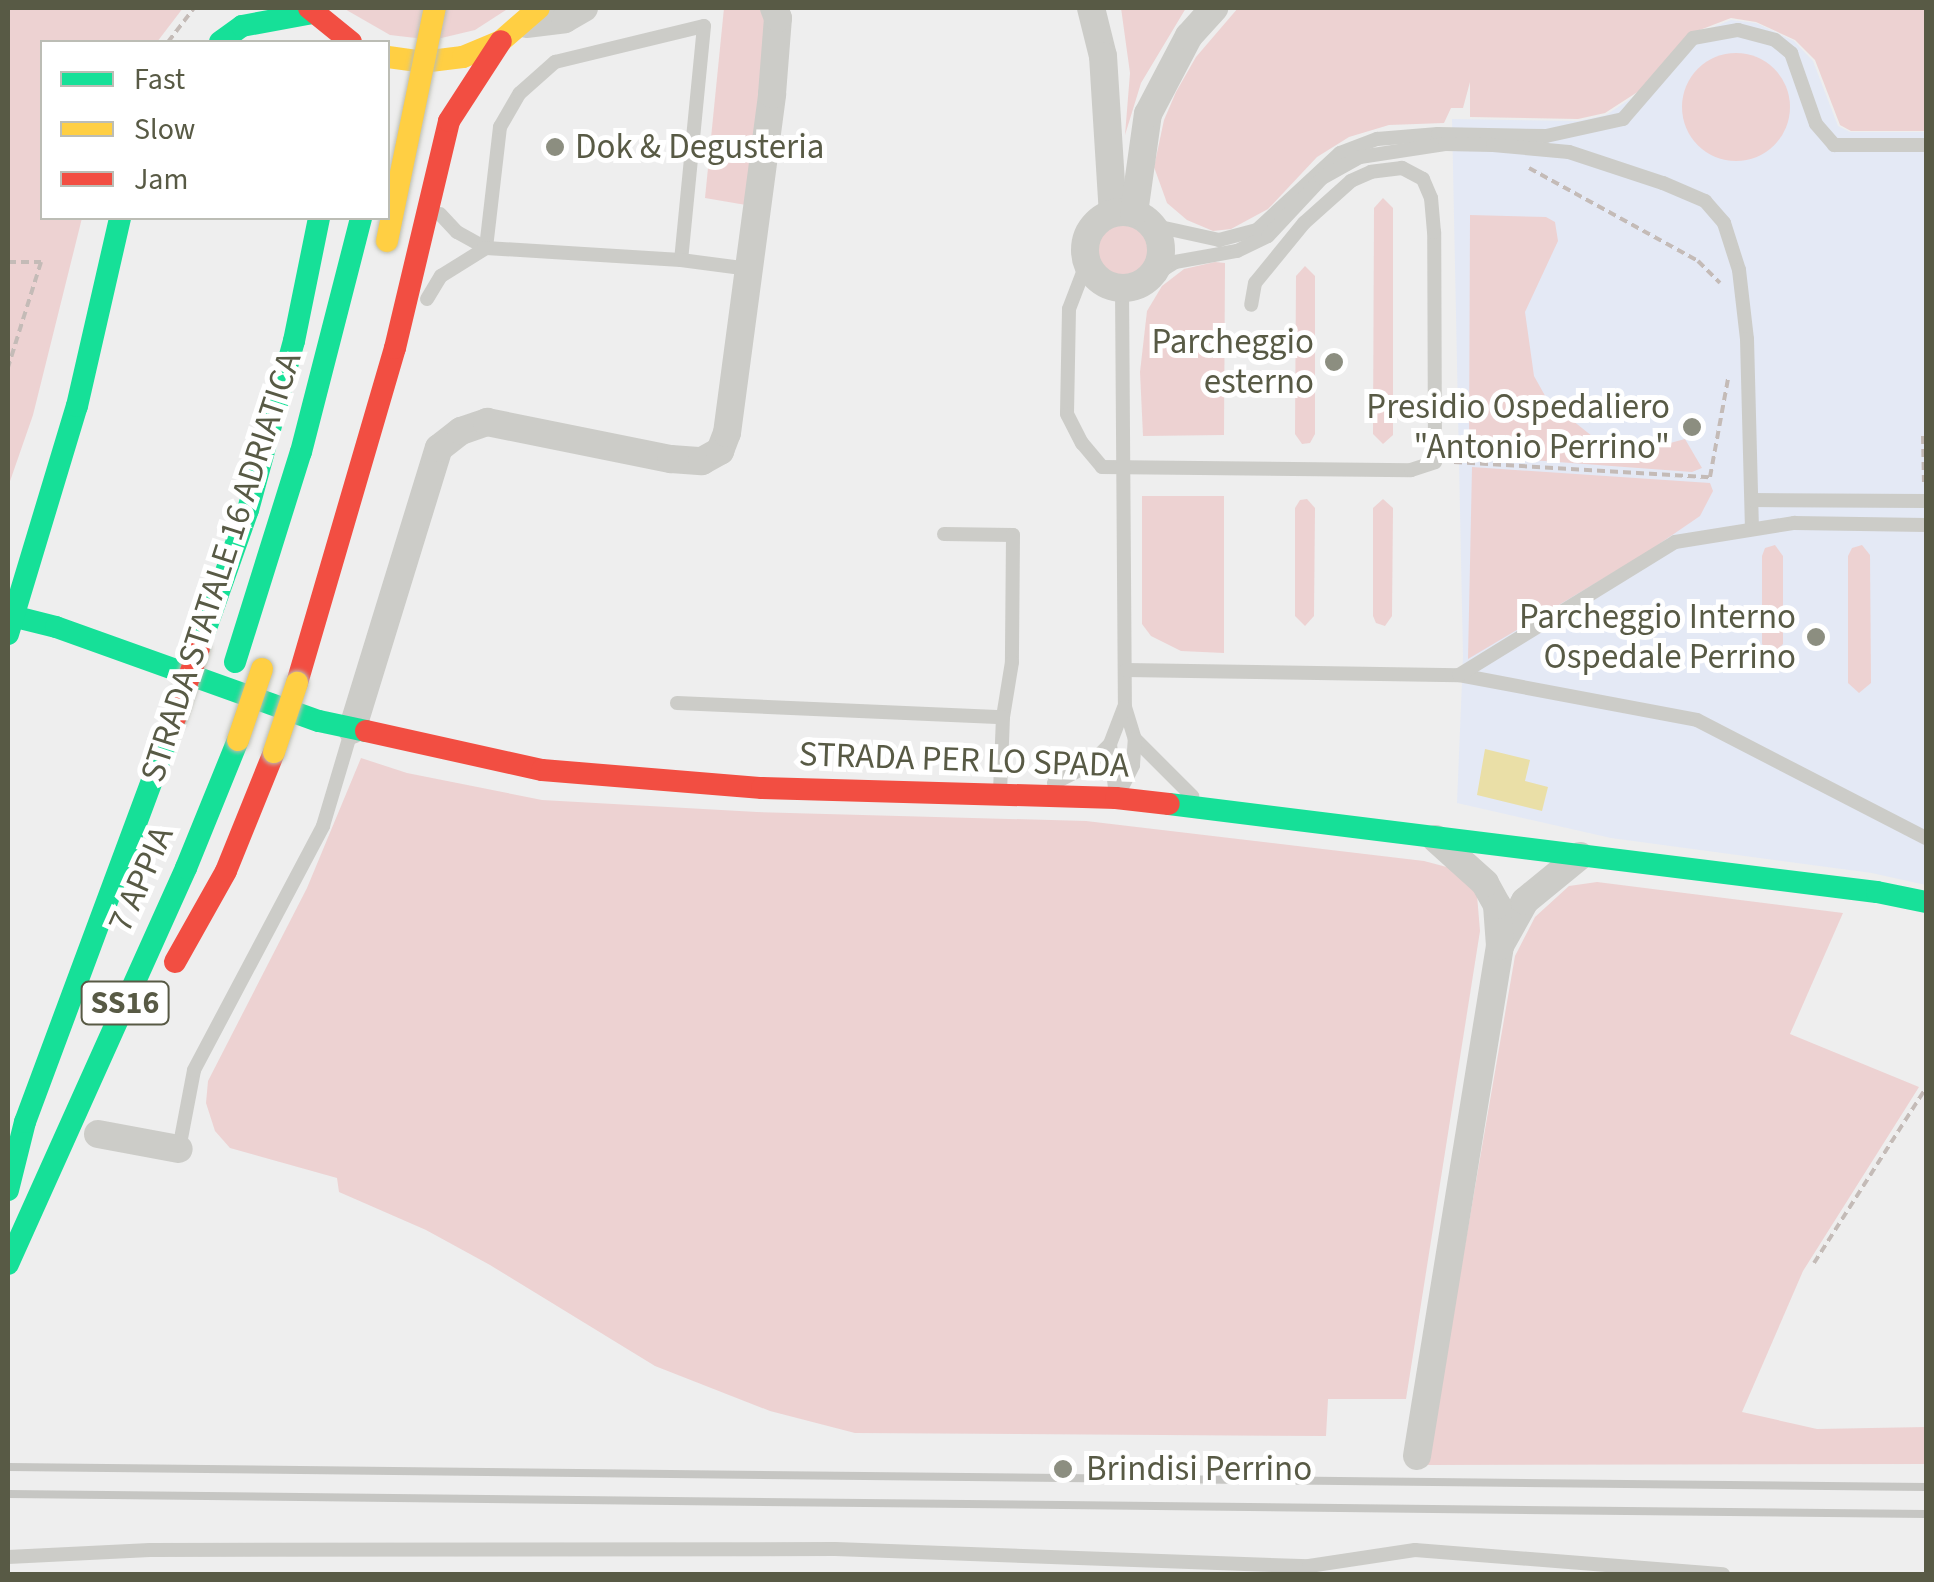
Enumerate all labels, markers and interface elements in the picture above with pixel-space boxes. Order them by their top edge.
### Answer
legend [40,40,390,220]
text: Fast [134,58,185,101]
text: Slow [134,108,195,151]
place label: Dok & Degusteria [575,126,824,168]
marker: Dok & Degusteria [544,136,566,158]
text: Jam [134,158,188,201]
place label: Parcheggio esterno [1151,321,1314,403]
street label: STRADA STATALE 16 ADRIATICA [132,347,310,787]
marker: Parcheggio esterno [1323,351,1345,373]
place label: Presidio Ospedaliero "Antonio Perrino" [1366,386,1670,468]
marker: Presidio Ospedaliero "Antonio Perrino" [1679,414,1705,440]
place label: Parcheggio Interno Ospedale Perrino [1519,596,1796,678]
marker: Parcheggio Interno Ospedale Perrino [1805,626,1827,648]
street label: STRADA PER LO SPADA [798,733,1130,787]
street label: 7 APPIA [99,820,183,938]
road number: SS16 [80,976,170,1030]
place label: Brindisi Perrino [1086,1448,1312,1490]
marker: Brindisi Perrino [1050,1456,1076,1482]

